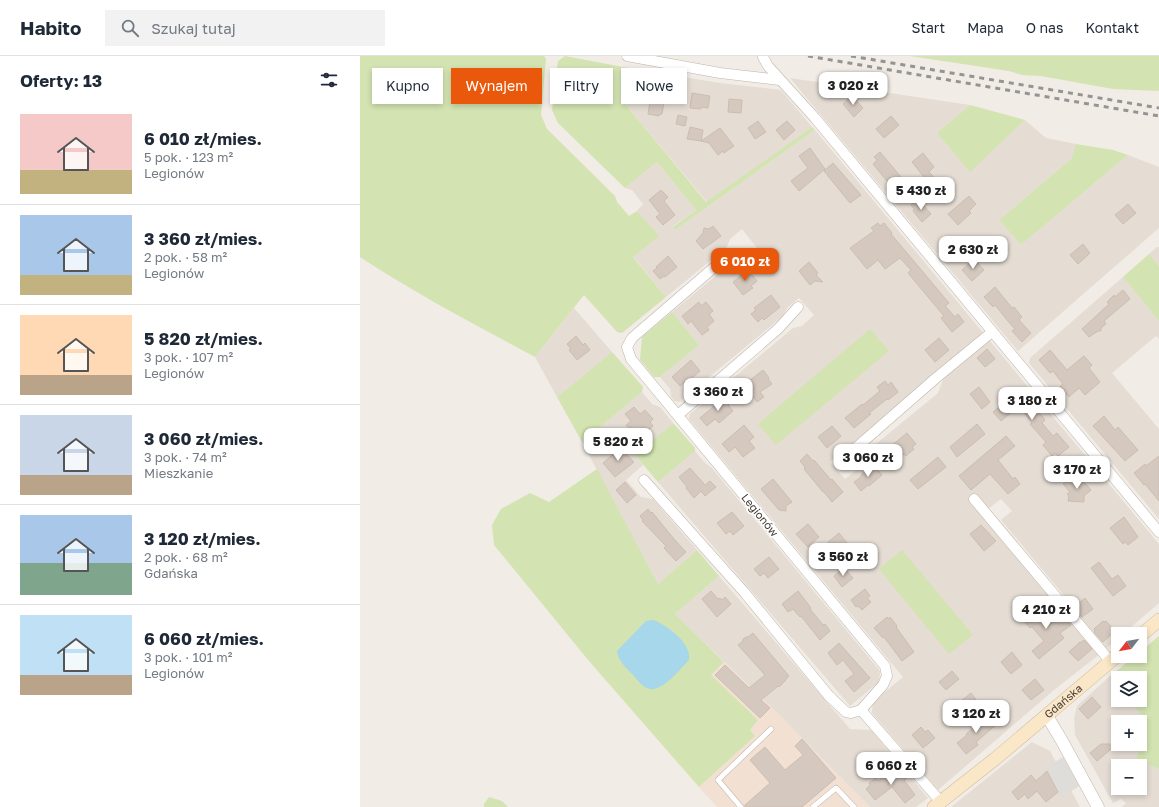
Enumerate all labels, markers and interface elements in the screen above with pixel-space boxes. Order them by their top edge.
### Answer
search box [105,10,385,46]
text: Habito [20,16,81,39]
icon: search [119,17,141,39]
text: Szukaj tutaj [151,19,236,37]
text: Start [912,19,945,36]
text: Mapa [967,19,1004,36]
text: O nas [1026,19,1063,36]
text: Kontakt [1085,19,1139,36]
chip: Kupno [372,68,443,104]
chip: Wynajem [451,68,542,104]
chip: Filtry [550,68,613,104]
chip: Nowe [621,68,687,104]
icon: filters [318,69,340,91]
text: Oferty: 13 [20,70,102,91]
pin: 3 020 zł [812,72,894,106]
text: 3 020 zł [828,77,878,93]
text: 6 010 zł/mies. [144,128,262,149]
icon: home [52,130,100,178]
text: 5 pok. · 123 m² [144,149,233,165]
text: Legionów [144,165,204,181]
pin: 5 430 zł [880,177,962,211]
text: 5 430 zł [896,182,946,198]
text: 3 360 zł/mies. [144,228,263,249]
icon: home [52,231,100,279]
pin: 2 630 zł [932,236,1014,270]
text: 2 630 zł [948,241,998,257]
pin: 6 010 zł [704,248,786,282]
text: 2 pok. · 58 m² [144,249,227,265]
text: 6 010 zł [720,253,770,269]
text: Legionów [144,265,204,281]
text: 5 820 zł/mies. [144,328,263,349]
icon: home [52,331,100,379]
text: 3 pok. · 107 m² [144,349,233,365]
text: Legionów [144,365,204,381]
pin: 3 360 zł [677,378,759,412]
text: 3 360 zł [693,383,743,399]
pin: 3 180 zł [991,387,1073,421]
text: 3 180 zł [1007,392,1057,408]
text: 3 060 zł/mies. [144,428,264,449]
pin: 5 820 zł [577,428,659,462]
icon: home [52,431,100,479]
text: 5 820 zł [593,433,643,449]
pin: 3 060 zł [827,444,909,478]
text: 3 pok. · 74 m² [144,449,227,465]
text: 3 060 zł [842,449,894,465]
pin: 3 170 zł [1036,456,1118,490]
text: 3 170 zł [1053,461,1101,477]
text: Mieszkanie [144,465,213,481]
street label: Legionów [739,491,782,539]
text: 3 120 zł/mies. [144,528,261,549]
icon: home [52,531,100,579]
pin: 3 560 zł [802,543,884,577]
text: 3 560 zł [818,548,868,564]
text: 2 pok. · 68 m² [144,549,228,565]
text: Gdańska [144,565,198,581]
pin: 4 210 zł [1005,596,1087,630]
text: 4 210 zł [1021,601,1071,617]
north arrow [1111,627,1147,663]
map controls [1111,627,1147,795]
text: 6 060 zł/mies. [144,628,264,649]
icon: home [52,631,100,679]
text: 3 pok. · 101 m² [144,649,233,665]
text: Legionów [144,665,204,681]
button: layers [1111,671,1147,707]
street label: Gdańska [1041,681,1085,721]
pin: 3 120 zł [935,700,1017,734]
text: 3 120 zł [951,705,1001,721]
button: + [1111,715,1147,751]
pin: 6 060 zł [850,752,932,786]
text: 6 060 zł [865,757,917,773]
button: − [1111,759,1147,795]

